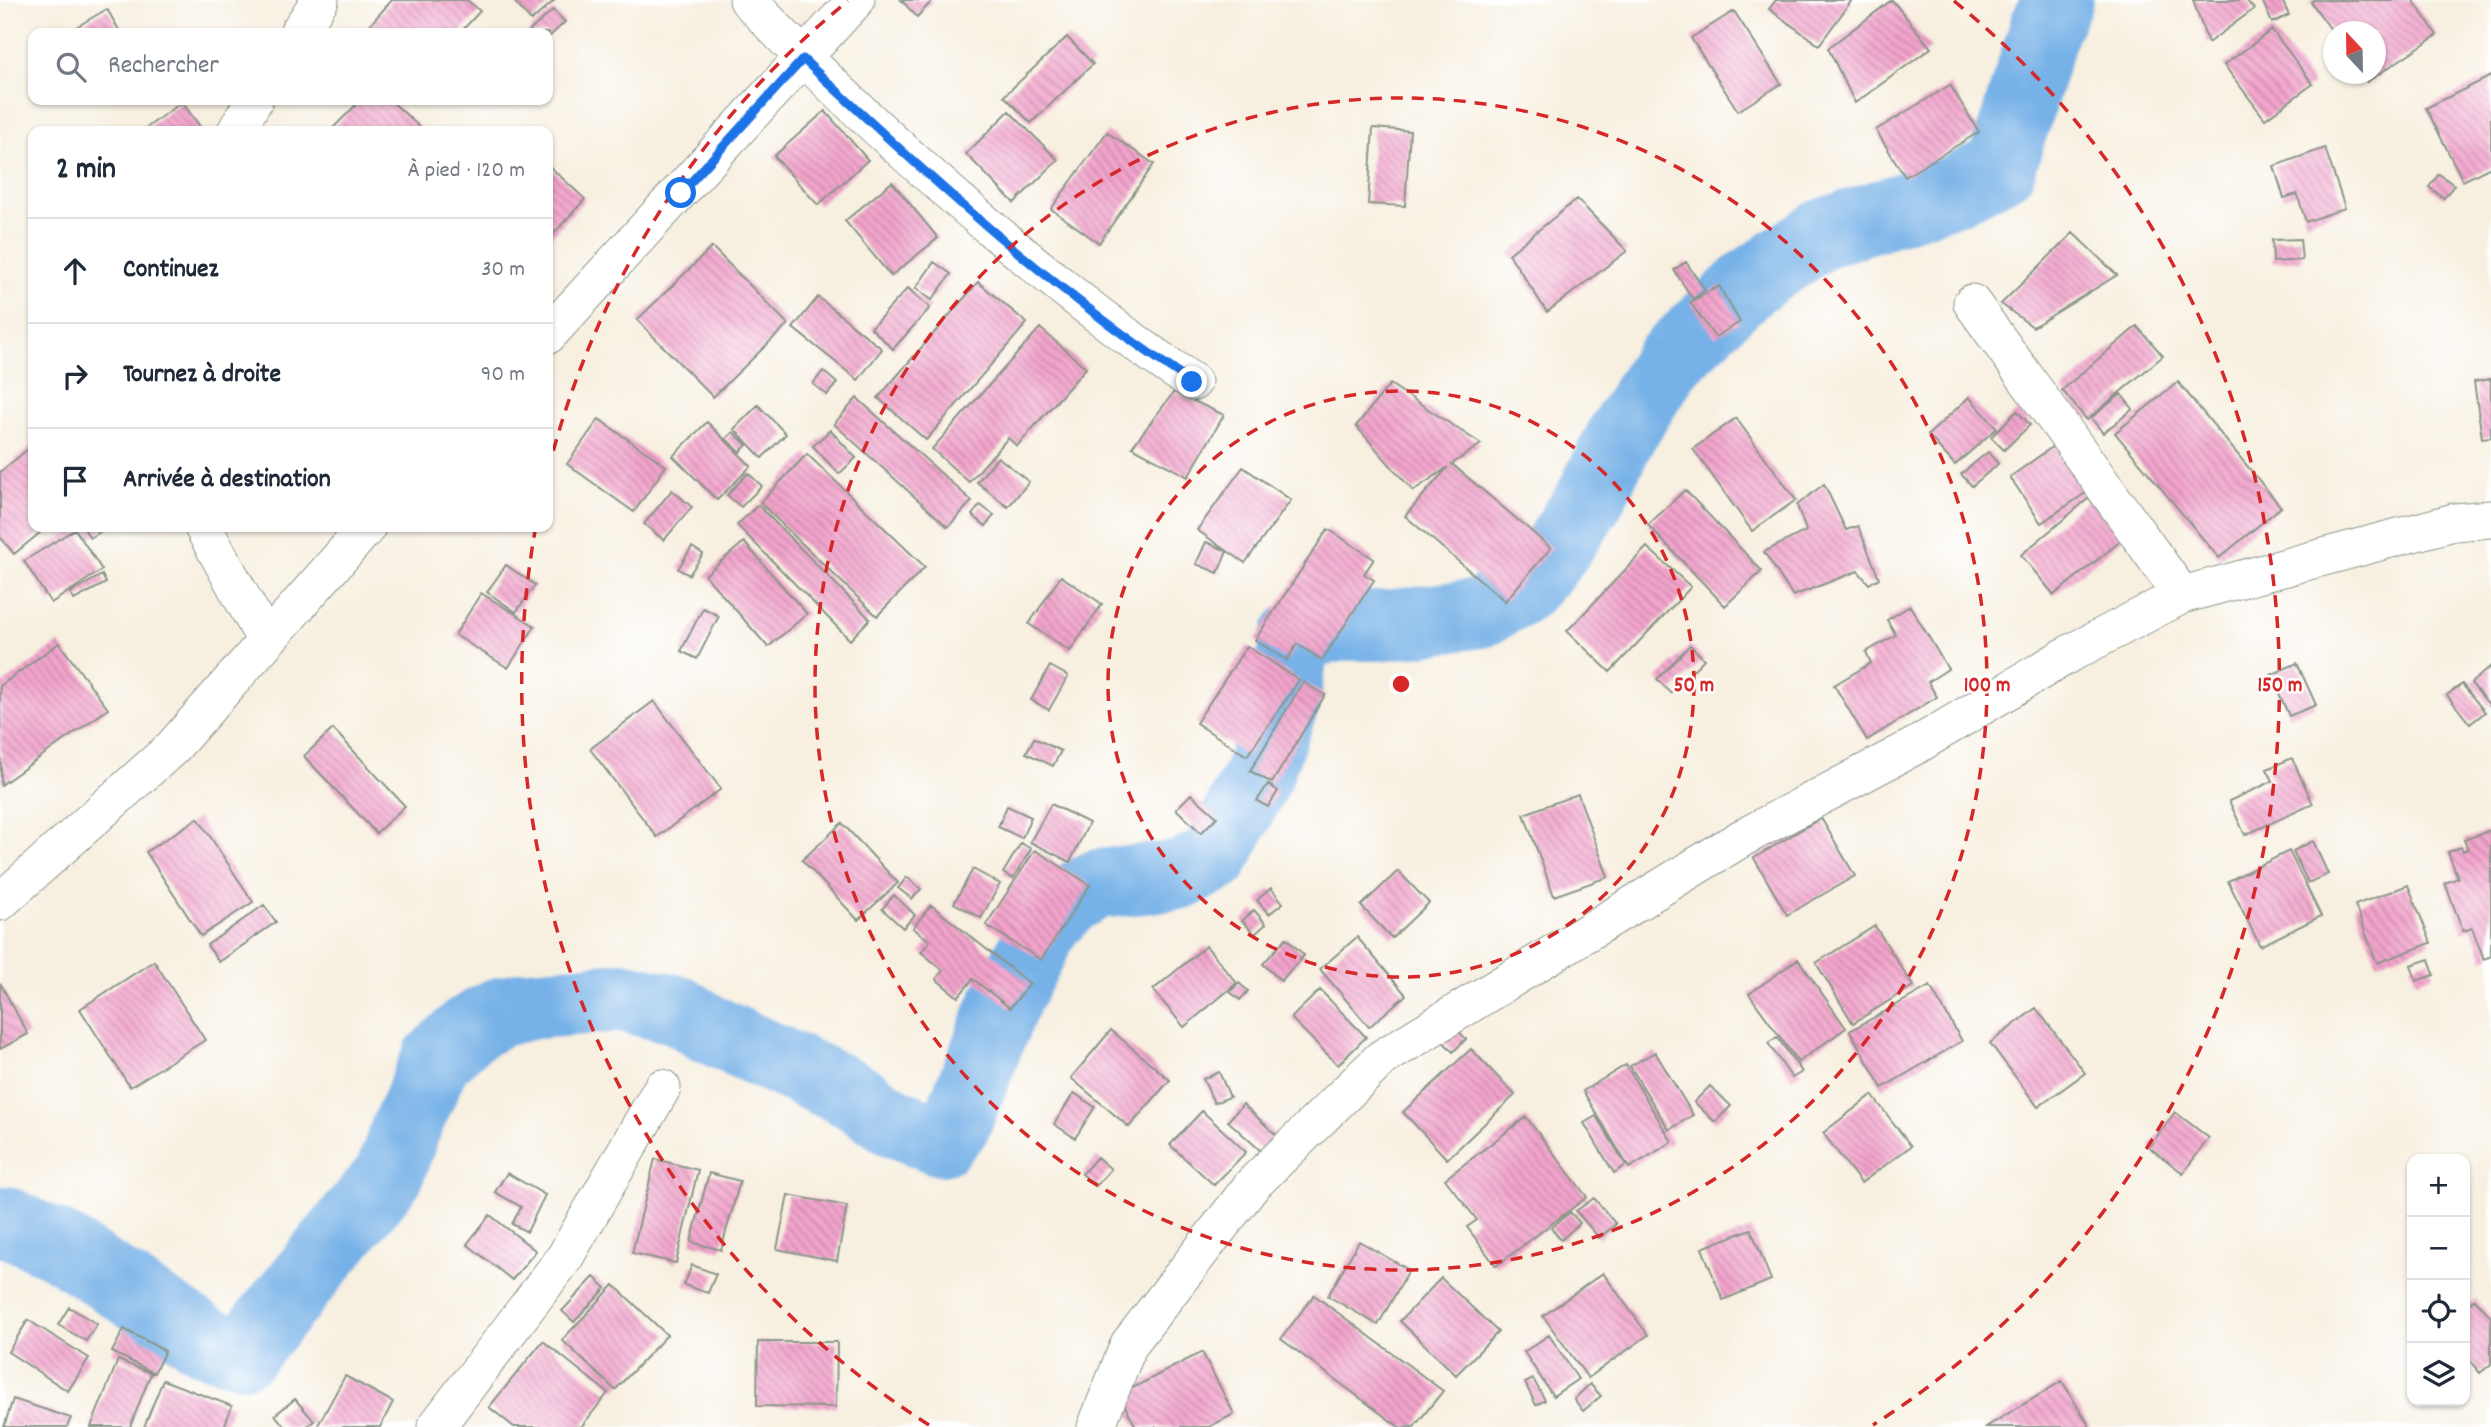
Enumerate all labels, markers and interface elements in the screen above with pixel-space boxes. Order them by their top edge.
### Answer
north arrow [2323,21,2386,84]
search box [28,28,553,105]
icon: search [52,48,90,86]
text: Rechercher [108,48,219,85]
text: 2 min [56,150,116,193]
text: À pied · 120 m [408,155,525,188]
route start [665,177,696,208]
icon: ahead [56,252,94,290]
text: Continuez [123,252,218,289]
text: 30 m [481,254,525,287]
icon: right [56,357,94,395]
text: Tournez à droite [123,357,281,394]
text: 90 m [481,359,525,392]
route end [1176,366,1207,397]
icon: arrive [56,462,94,500]
text: Arrivée à destination [123,462,331,499]
centre of rings [1389,672,1413,696]
text: 50 m [1674,672,1714,702]
text: 100 m [1964,672,2010,702]
text: 150 m [2257,672,2303,702]
map controls [2407,1154,2470,1406]
button: + [2407,1154,2470,1217]
button: − [2407,1217,2470,1280]
button: locate [2407,1280,2470,1343]
button: layers [2407,1343,2470,1406]

